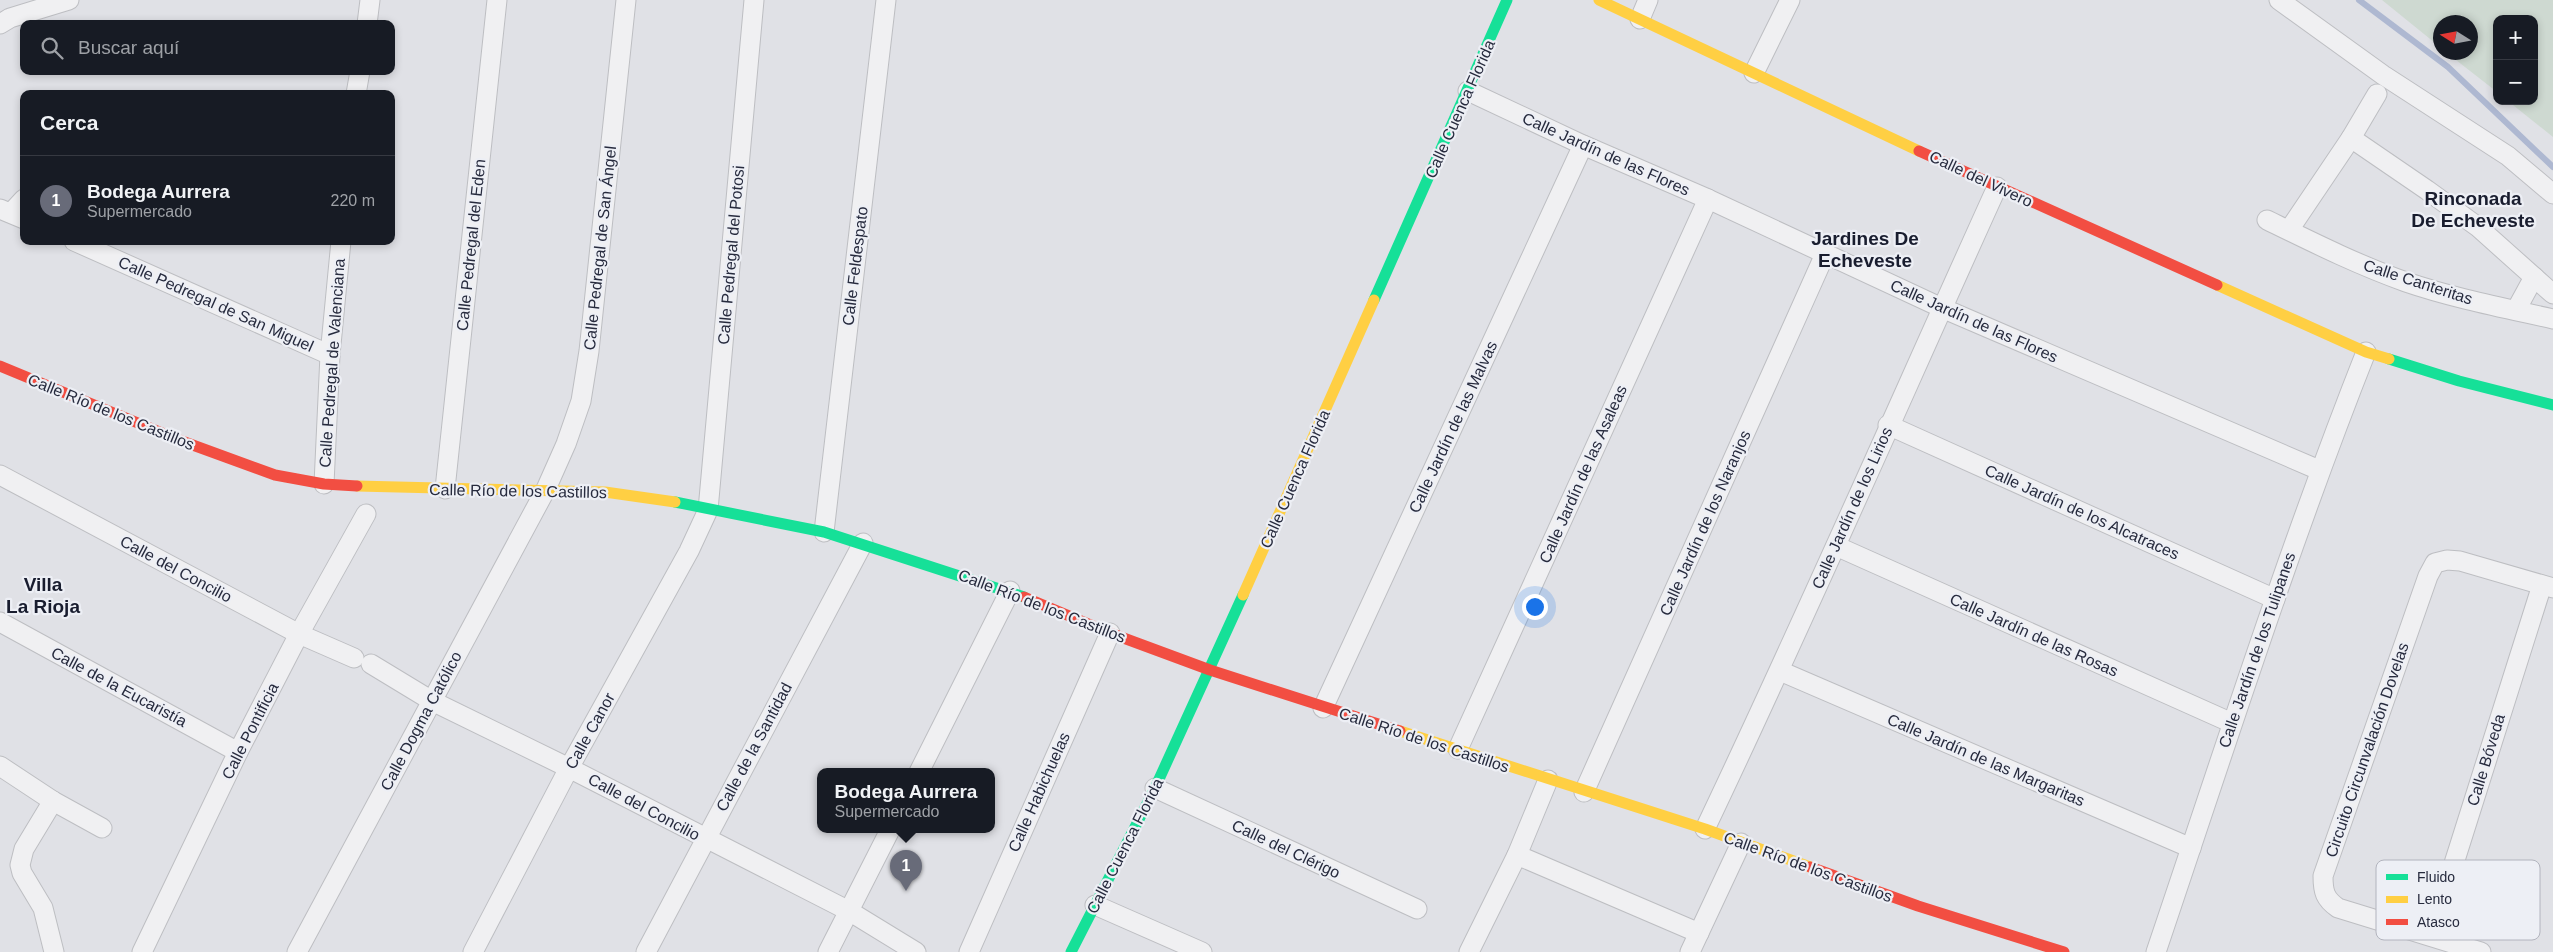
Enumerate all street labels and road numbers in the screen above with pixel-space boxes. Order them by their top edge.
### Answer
street label: Calle Cuenca Florida [1422,37,1498,181]
street label: Calle Jardín de las Flores [1520,109,1692,199]
street label: Calle Pedregal de San Ángel [580,145,619,351]
street label: Calle del Vivero [1927,148,2035,210]
street label: Calle Pedregal del Eden [454,158,488,332]
street label: Calle Pedregal del Potosi [715,165,747,345]
street label: Calle Feldespato [839,205,871,327]
street label: Calle Pedregal de San Miguel [116,253,316,355]
street label: Calle Canteritas [2361,256,2475,308]
street label: Calle Pedregal de Valenciana [316,258,348,468]
street label: Calle Jardín de las Flores [1888,276,2060,366]
street label: Calle Jardín de las Malvas [1406,338,1500,516]
street label: Calle Río de los Castillos [25,371,197,453]
street label: Calle Jardín de las Asaleas [1536,382,1630,566]
street label: Calle Cuenca Florida [1257,407,1333,551]
street label: Calle Jardín de los Lirios [1809,425,1895,591]
street label: Calle Jardín de los Naranjos [1656,428,1754,618]
street label: Calle Jardín de los Alcatraces [1982,461,2182,563]
street label: Calle Río de los Castillos [429,481,607,501]
street label: Calle del Concilio [117,532,235,606]
street label: Calle Jardín de los Tulipanes [2216,550,2298,750]
street label: Calle Río de los Castillos [956,566,1128,646]
street label: Calle Jardín de las Rosas [1947,590,2121,680]
street label: Circuito Circunvalación Dovelas [2322,640,2412,860]
street label: Calle de la Eucaristía [48,644,190,730]
street label: Calle Dogma Católico [377,649,465,793]
street label: Calle Pontificia [218,680,282,782]
street label: Calle de la Santidad [713,680,795,814]
street label: Calle Canor [562,689,618,772]
street label: Calle Río de los Castillos [1337,704,1511,776]
street label: Calle Jardín de las Margaritas [1885,711,2087,809]
street label: Calle Bóveda [2464,712,2508,808]
street label: Calle Habichuelas [1005,730,1073,854]
street label: Calle del Concilio [585,770,703,844]
street label: Calle Cuenca Florida [1084,775,1167,916]
street label: Calle del Clérigo [1229,816,1343,882]
street label: Calle Río de los Castillos [1722,829,1894,905]

